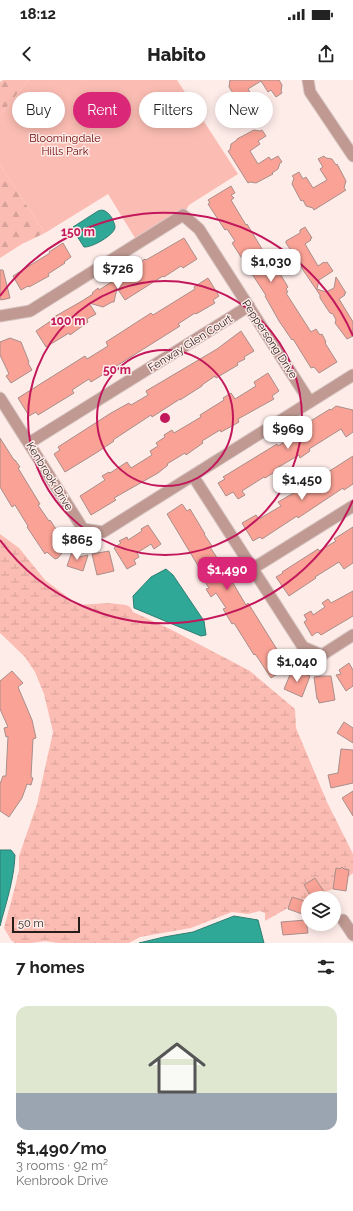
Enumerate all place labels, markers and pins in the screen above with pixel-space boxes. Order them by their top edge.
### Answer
pin: $1,030 [238,249,304,283]
pin: $726 [94,256,142,290]
centre of rings [158,411,172,425]
pin: $969 [264,416,312,450]
pin: $1,450 [269,467,335,501]
pin: $865 [53,527,101,561]
pin: $1,490 [194,557,260,591]
pin: $1,040 [264,649,330,683]

